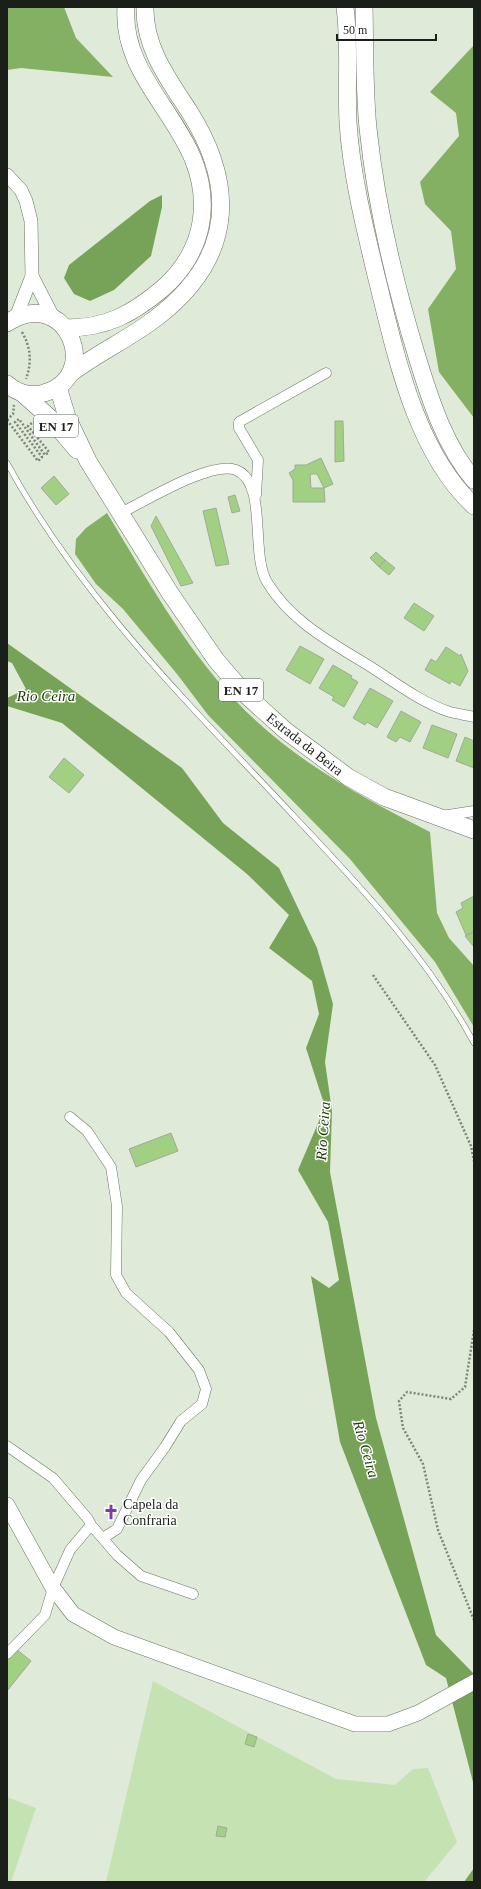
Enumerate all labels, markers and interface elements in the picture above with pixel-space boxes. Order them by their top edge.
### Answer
scale bar [337,16,436,42]
text: 50 m [343,23,368,37]
road number: EN 17 [34,415,78,437]
road number: EN 17 [219,679,263,701]
water label: Rio Ceira [16,688,75,704]
street label: Estrada da Beira [264,710,346,779]
water label: Rio Ceira [313,1101,333,1162]
water label: Rio Ceira [350,1418,382,1479]
place label: Capela da Confraria [123,1497,179,1528]
church icon: Capela da Confraria [102,1503,120,1521]

